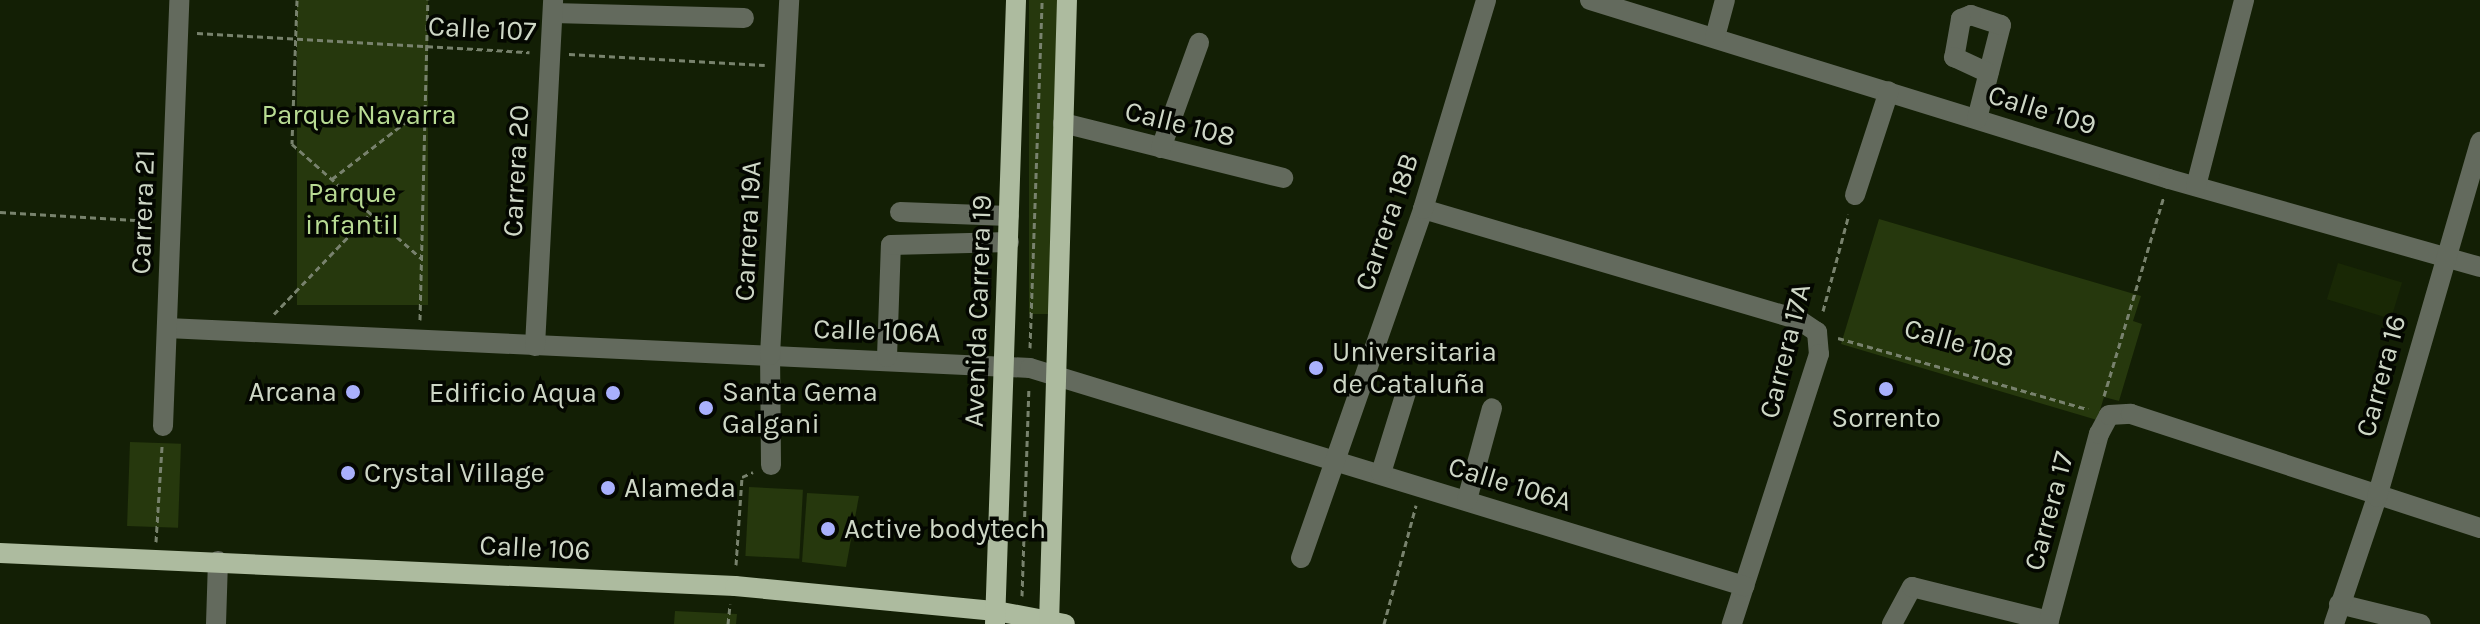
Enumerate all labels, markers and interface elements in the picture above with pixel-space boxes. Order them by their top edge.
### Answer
street label: Calle 107 [427,9,537,49]
street label: Calle 109 [1984,78,2100,142]
street label: Calle 108 [1121,94,1239,154]
park label: Parque Navarra [261,98,457,132]
street label: Carrera 20 [496,104,536,238]
street label: Carrera 21 [124,149,162,275]
street label: Carrera 18B [1348,149,1426,295]
street label: Carrera 19A [728,160,768,302]
park label: Parque infantil [305,176,399,242]
street label: Avenida Carrera 19 [957,194,999,428]
street label: Carrera 17A [1752,280,1818,422]
street label: Calle 108 [1900,311,2018,375]
street label: Carrera 16 [2349,311,2413,441]
street label: Calle 106A [813,312,941,350]
place label: Universitaria de Cataluña [1332,335,1497,401]
marker: Universitaria de Cataluña [1307,359,1325,377]
place label: Arcana [249,375,337,409]
place label: Santa Gema Galgani [722,375,878,441]
place label: Edificio Aqua [429,376,597,410]
marker: Sorrento [1877,380,1895,398]
marker: Arcana [344,383,362,401]
marker: Edificio Aqua [604,384,622,402]
marker: Santa Gema Galgani [697,399,715,417]
place label: Sorrento [1831,401,1941,435]
street label: Carrera 17 [2017,448,2081,574]
street label: Calle 106A [1444,449,1576,519]
place label: Crystal Village [364,456,545,490]
marker: Crystal Village [339,464,357,482]
place label: Alameda [624,471,736,505]
marker: Alameda [599,479,617,497]
place label: Active bodytech [844,512,1046,546]
marker: Active bodytech [819,520,837,538]
street label: Calle 106 [479,528,591,568]

